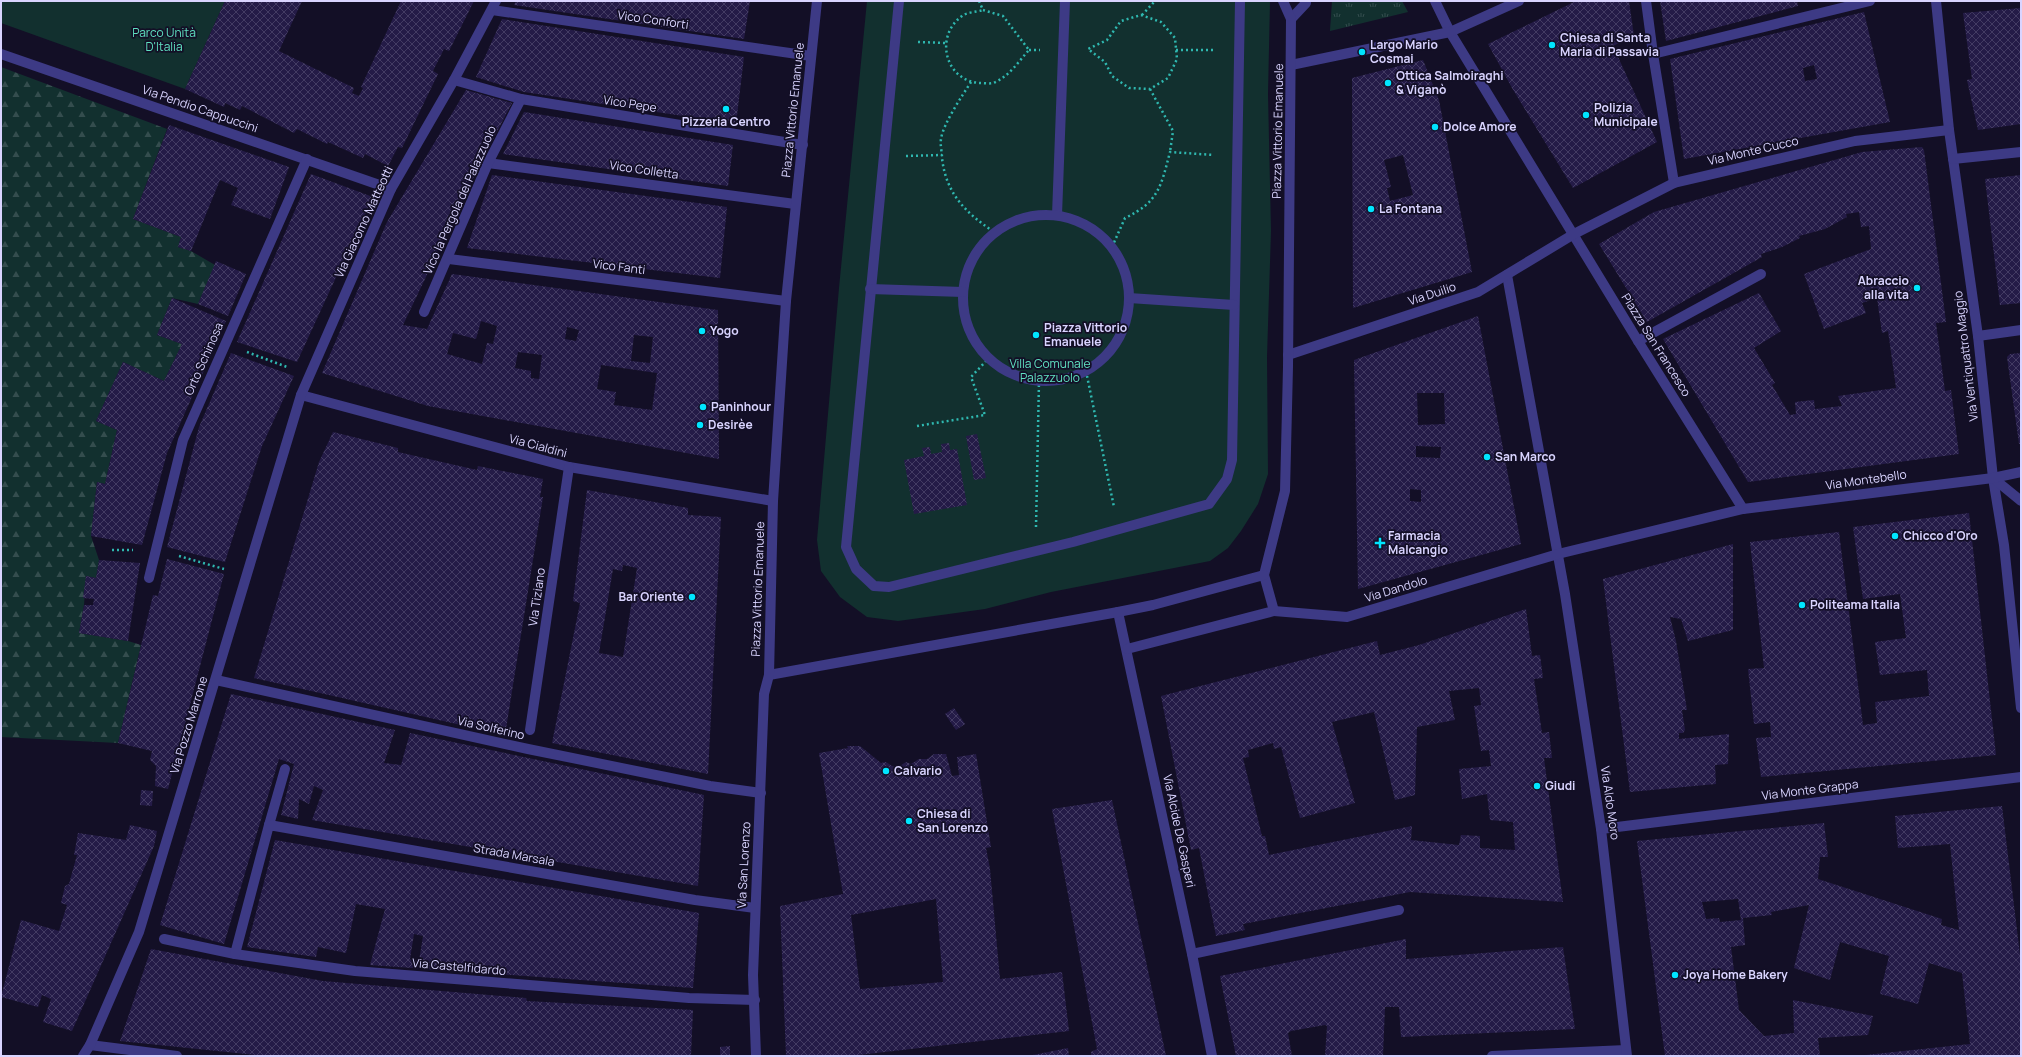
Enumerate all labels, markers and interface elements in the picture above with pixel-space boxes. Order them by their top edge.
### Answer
street label: Vico Conforti [616,6,690,33]
park label: Parco Unità D'Italia [132,24,196,55]
place label: Chiesa di Santa Maria di Passavia [1560,29,1659,60]
place label: Largo Mario Cosmai [1370,36,1438,67]
marker: Chiesa di Santa Maria di Passavia [1547,40,1557,50]
street label: Piazza Vittorio Emanuele [777,42,808,178]
marker: Largo Mario Cosmai [1357,47,1367,57]
street label: Piazza Vittorio Emanuele [1268,63,1287,199]
place label: Ottica Salmoiraghi & Viganò [1396,67,1504,98]
marker: Ottica Salmoiraghi & Viganò [1383,78,1393,88]
street label: Via Pendio Cappuccini [140,81,260,136]
street label: Vico Pepe [602,91,658,116]
place label: Polizia Municipale [1594,99,1658,130]
marker: Pizzeria Centro [721,104,731,114]
marker: Polizia Municipale [1581,110,1591,120]
place label: Pizzeria Centro [682,113,770,130]
place label: Dolce Amore [1443,118,1517,135]
marker: Dolce Amore [1430,122,1440,132]
street label: Vico la Pergola del Palazzuolo [419,123,500,277]
street label: Via Monte Cucco [1706,132,1800,169]
street label: Vico Colletta [608,156,680,183]
street label: Via Giacomo Matteotti [330,163,397,280]
place label: La Fontana [1379,200,1442,217]
marker: La Fontana [1366,204,1376,214]
street label: Vico Fanti [592,255,646,278]
place label: Abraccio alla vita [1858,272,1909,303]
street label: Via Duilio [1406,278,1458,309]
marker: Abraccio alla vita [1912,283,1922,293]
street label: Piazza San Francesco [1618,290,1695,400]
street label: Via Ventiquattro Maggio [1949,290,1982,422]
place label: Piazza Vittorio Emanuele [1044,319,1127,350]
street label: Orto Schinosa [180,320,227,398]
place label: Yogo [710,322,739,339]
marker: Yogo [697,326,707,336]
marker: Piazza Vittorio Emanuele [1031,330,1041,340]
park label: Villa Comunale Palazzuolo [1009,355,1091,386]
place label: Paninhour [711,398,771,415]
marker: Paninhour [698,402,708,412]
place label: Desirèe [708,416,753,433]
marker: Desirèe [695,420,705,430]
street label: Via Cialdini [507,430,569,461]
place label: San Marco [1495,448,1556,465]
marker: San Marco [1482,452,1492,462]
street label: Via Montebello [1824,465,1908,494]
street label: Piazza Vittorio Emanuele [747,521,768,657]
place label: Farmacia Malcangio [1388,527,1448,558]
place label: Chicco d'Oro [1903,527,1978,544]
marker: Chicco d'Oro [1890,531,1900,541]
marker: Farmacia Malcangio [1375,538,1385,548]
street label: Via Tiziano [524,567,549,627]
street label: Via Dandolo [1362,571,1429,606]
place label: Bar Oriente [619,588,684,605]
marker: Bar Oriente [687,592,697,602]
place label: Politeama Italia [1810,596,1900,613]
marker: Politeama Italia [1797,600,1807,610]
street label: Via Pozzo Marrone [166,674,211,776]
street label: Via Solferino [456,712,526,744]
place label: Calvario [894,762,942,779]
street label: Via Aldo Moro [1597,765,1624,841]
marker: Calvario [881,766,891,776]
street label: Via Alcide De Gasperi [1159,773,1200,889]
street label: Via Monte Grappa [1761,775,1859,804]
place label: Giudi [1545,777,1575,794]
marker: Giudi [1532,781,1542,791]
place label: Chiesa di San Lorenzo [917,805,988,836]
marker: Chiesa di San Lorenzo [904,816,914,826]
street label: Via San Lorenzo [733,821,754,909]
street label: Strada Marsala [472,839,556,870]
street label: Via Castelfidardo [411,954,507,979]
place label: Joya Home Bakery [1683,966,1788,983]
marker: Joya Home Bakery [1670,970,1680,980]

